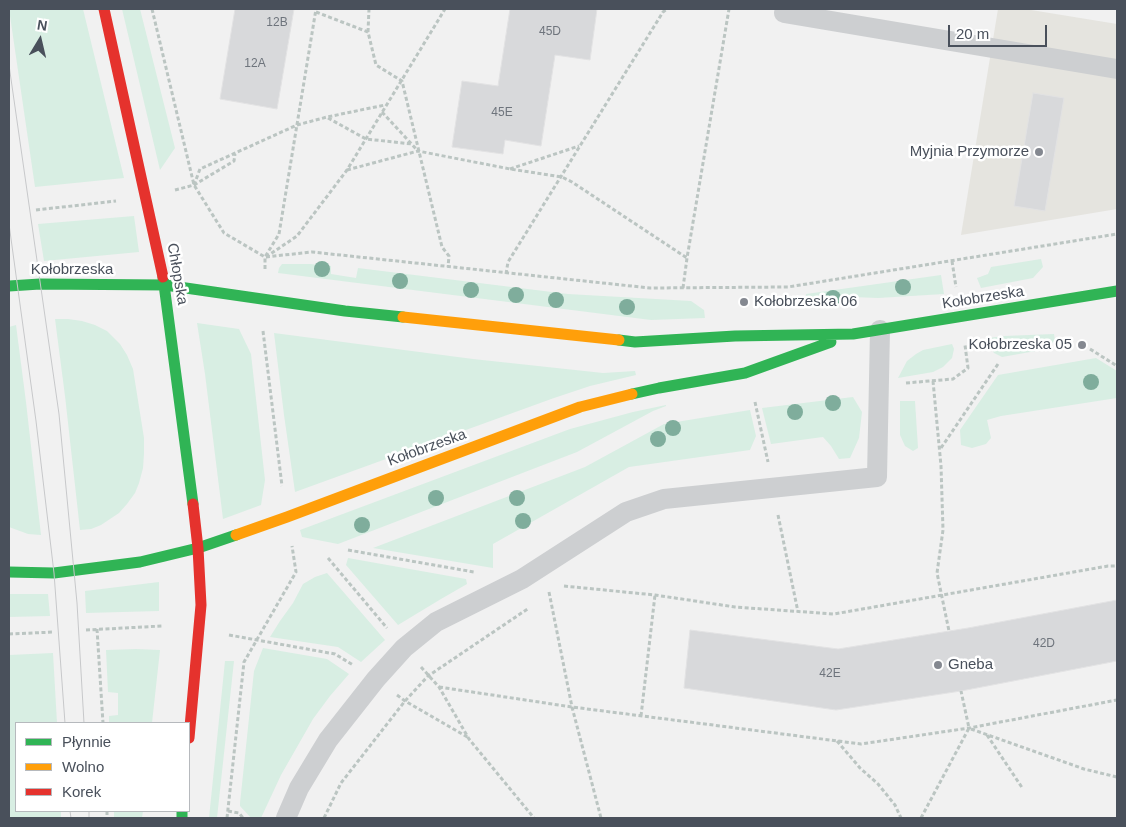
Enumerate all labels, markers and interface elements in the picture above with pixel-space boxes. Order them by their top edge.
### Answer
north arrow [15,15,65,65]
scale bar [951,15,1050,47]
text: N [36,16,49,34]
house number: 12B [266,16,288,30]
house number: 45D [539,25,561,39]
text: 20 m [956,25,989,42]
house number: 12A [244,57,266,71]
house number: 45E [491,106,513,120]
place label: Myjnia Przymorze [910,143,1029,161]
marker: Myjnia Przymorze [1033,146,1045,158]
street label: Chłopska [163,242,191,306]
street label: Kołobrzeska [31,261,113,279]
street label: Kołobrzeska [941,283,1025,313]
place label: Kołobrzeska 06 [754,293,857,311]
marker: Kołobrzeska 06 [738,296,750,308]
place label: Kołobrzeska 05 [969,336,1072,354]
marker: Kołobrzeska 05 [1076,339,1088,351]
street label: Kołobrzeska [385,425,469,471]
house number: 42D [1033,637,1055,651]
place label: Gneba [948,656,993,674]
marker: Gneba [932,659,944,671]
house number: 42E [819,667,841,681]
legend [15,722,190,812]
text: Płynnie [62,733,111,750]
text: Wolno [62,758,104,775]
text: Korek [62,783,101,800]

